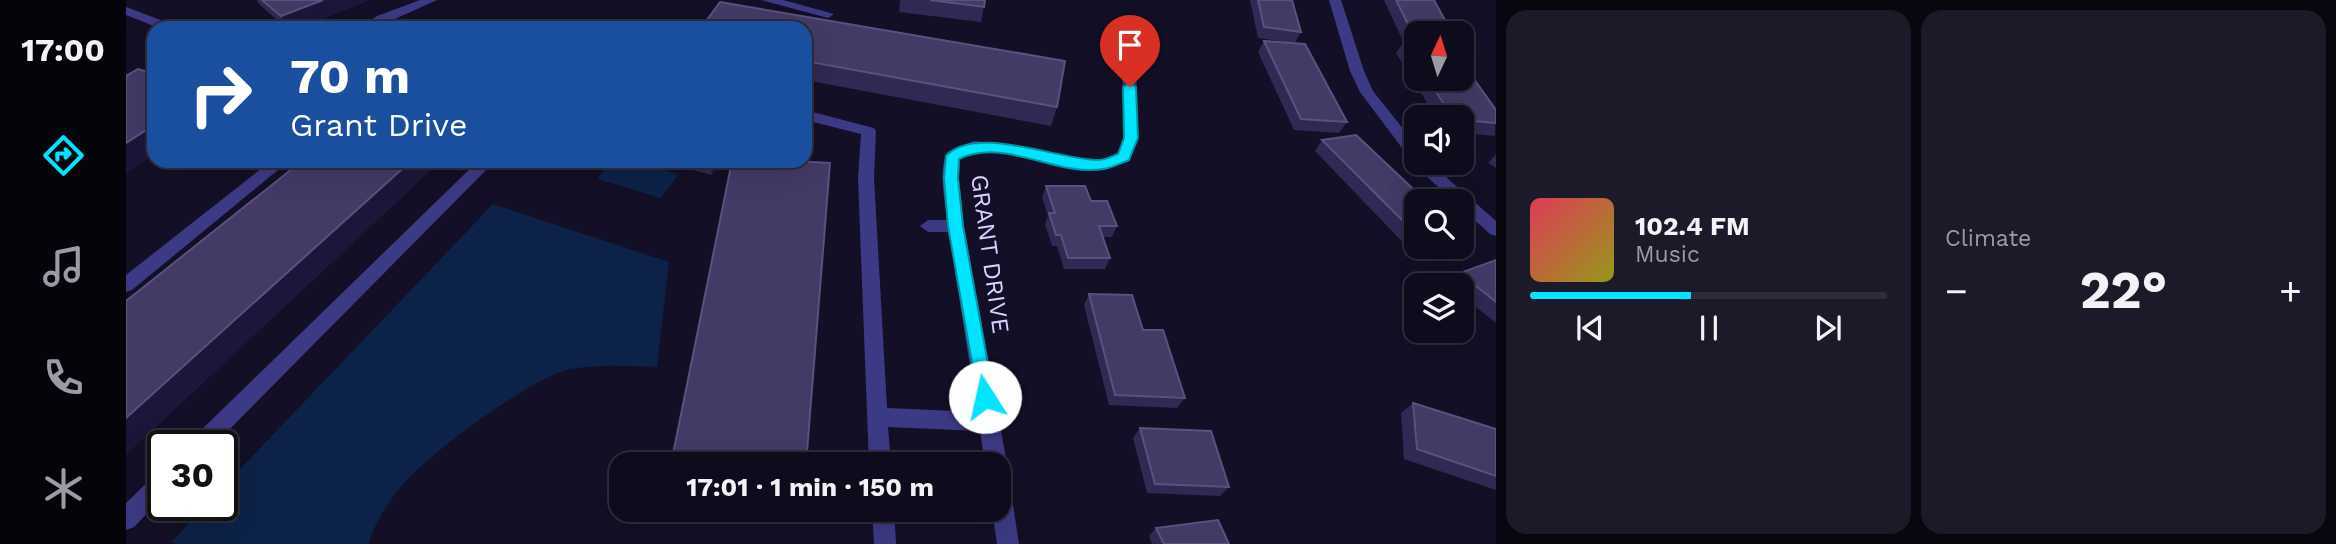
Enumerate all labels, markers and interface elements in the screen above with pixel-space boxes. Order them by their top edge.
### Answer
pin [1100,15,1160,87]
north arrow [1404,21,1474,91]
map controls [1404,21,1474,343]
icon: arrive [1111,26,1149,64]
text: 17:00 [21,31,105,69]
text: 70 m [290,47,410,105]
icon: right [175,49,266,140]
button: sound [1404,105,1474,175]
text: Grant Drive [290,106,467,144]
icon: directions [39,131,88,180]
street label: GRANT DRIVE [965,173,1015,335]
button: search [1404,189,1474,259]
text: 102.4 FM [1635,211,1750,241]
text: Climate [1945,225,2031,252]
text: Music [1635,241,1700,268]
icon: music [39,242,88,291]
text: 22° [2080,260,2167,321]
text: − [1945,269,1968,313]
text: + [2279,269,2302,313]
button: layers [1404,273,1474,343]
icon: previous [1571,309,1609,347]
icon: pause [1690,309,1728,347]
icon: next [1809,309,1847,347]
icon: phone [39,353,88,402]
position arrow [948,360,1022,434]
speed limit sign: 30 [147,430,238,521]
icon: climate [39,464,88,513]
text: 17:01 · 1 min · 150 m [686,472,934,502]

